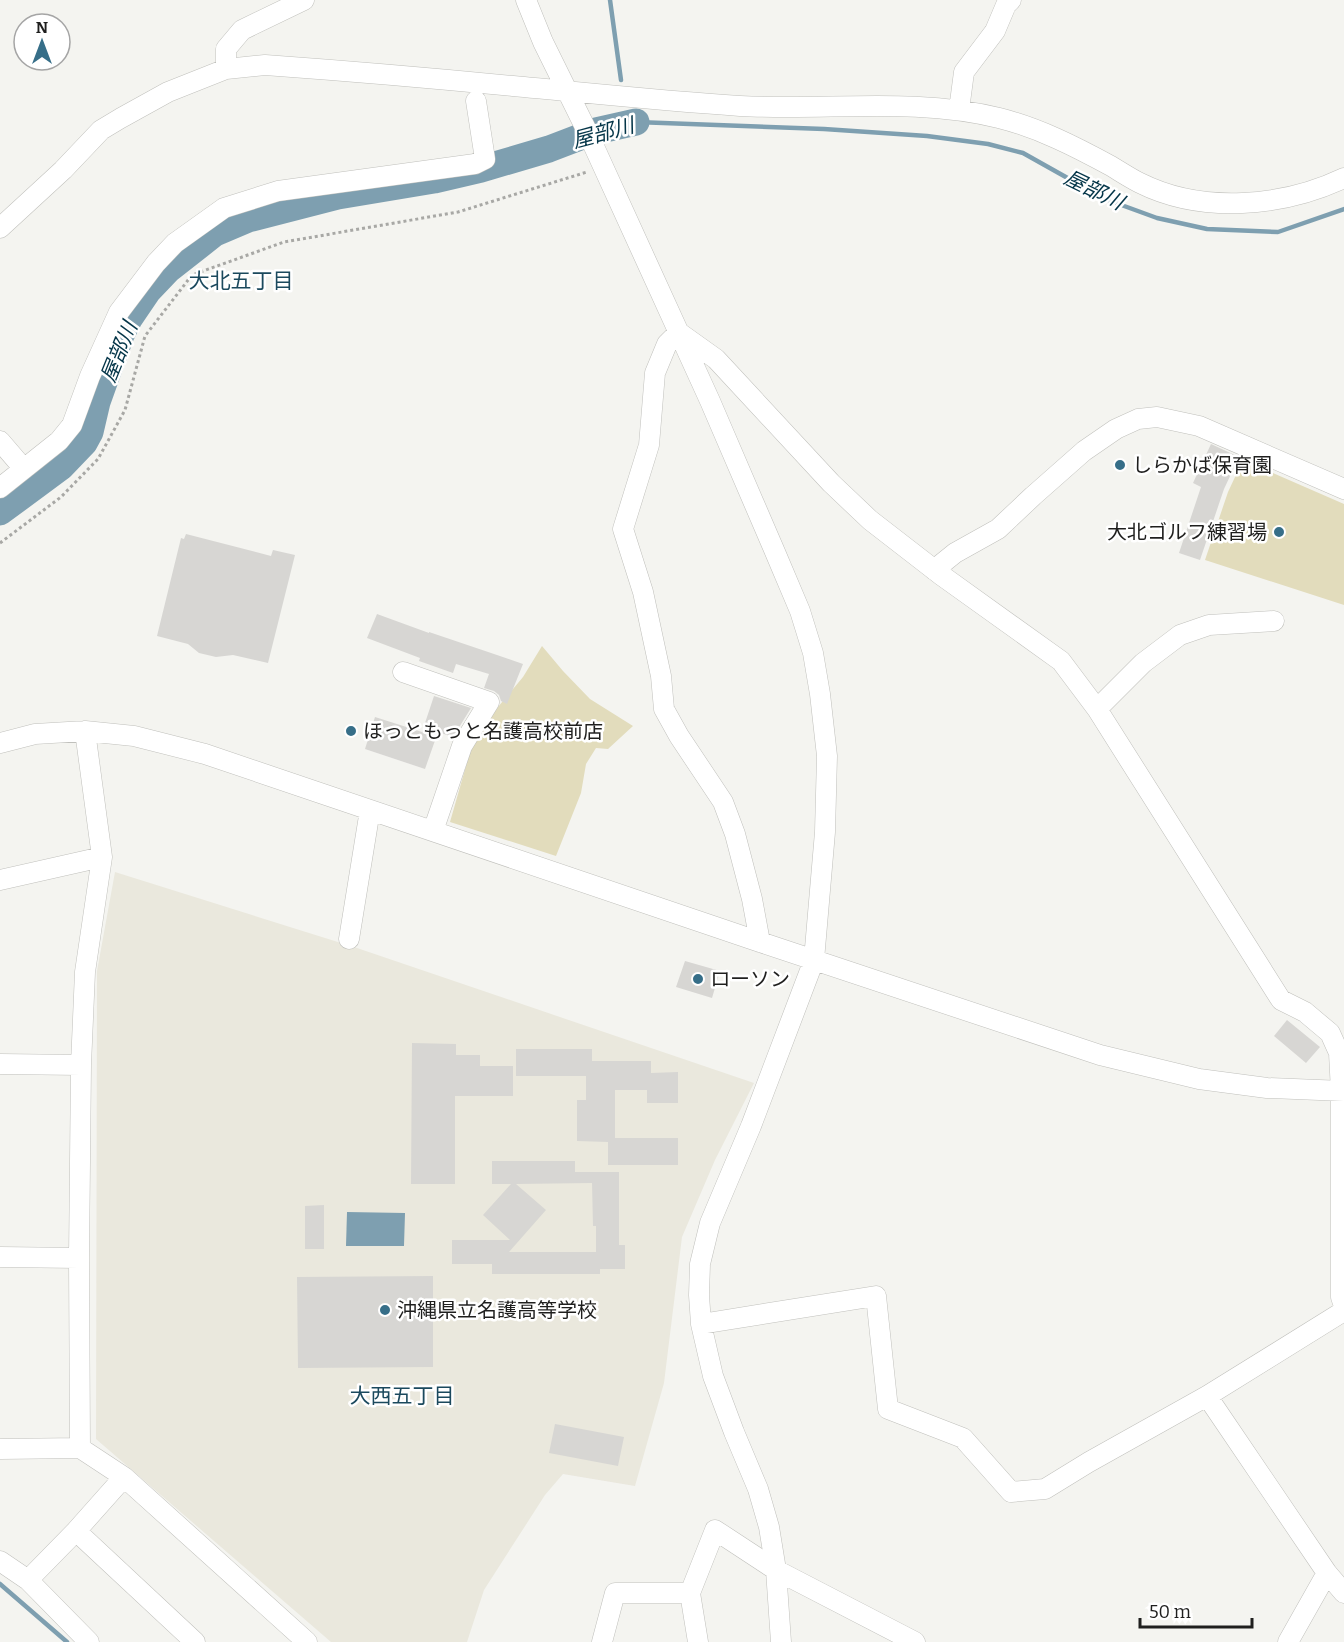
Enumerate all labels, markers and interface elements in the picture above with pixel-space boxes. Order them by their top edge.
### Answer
north arrow [12,12,72,72]
text: N [36,18,48,37]
water label: 屋部川 [569,112,639,154]
water label: 屋部川 [1060,165,1130,216]
district label: 大北五丁目 [189,268,294,294]
water label: 屋部川 [95,316,144,386]
place label: しらかば保育園 [1132,453,1272,477]
marker: しらかば保育園 [1113,458,1127,472]
place label: 大北ゴルフ練習場 [1107,520,1267,544]
marker: 大北ゴルフ練習場 [1272,525,1286,539]
place label: ほっともっと名護高校前店 [363,719,603,743]
marker: ほっともっと名護高校前店 [344,724,358,738]
place label: ローソン [710,967,790,991]
marker: ローソン [691,972,705,986]
place label: 沖縄県立名護高等学校 [397,1298,597,1322]
marker: 沖縄県立名護高等学校 [378,1303,392,1317]
district label: 大西五丁目 [350,1383,455,1409]
scale bar [1140,1591,1252,1629]
text: 50 m [1149,1601,1191,1623]

